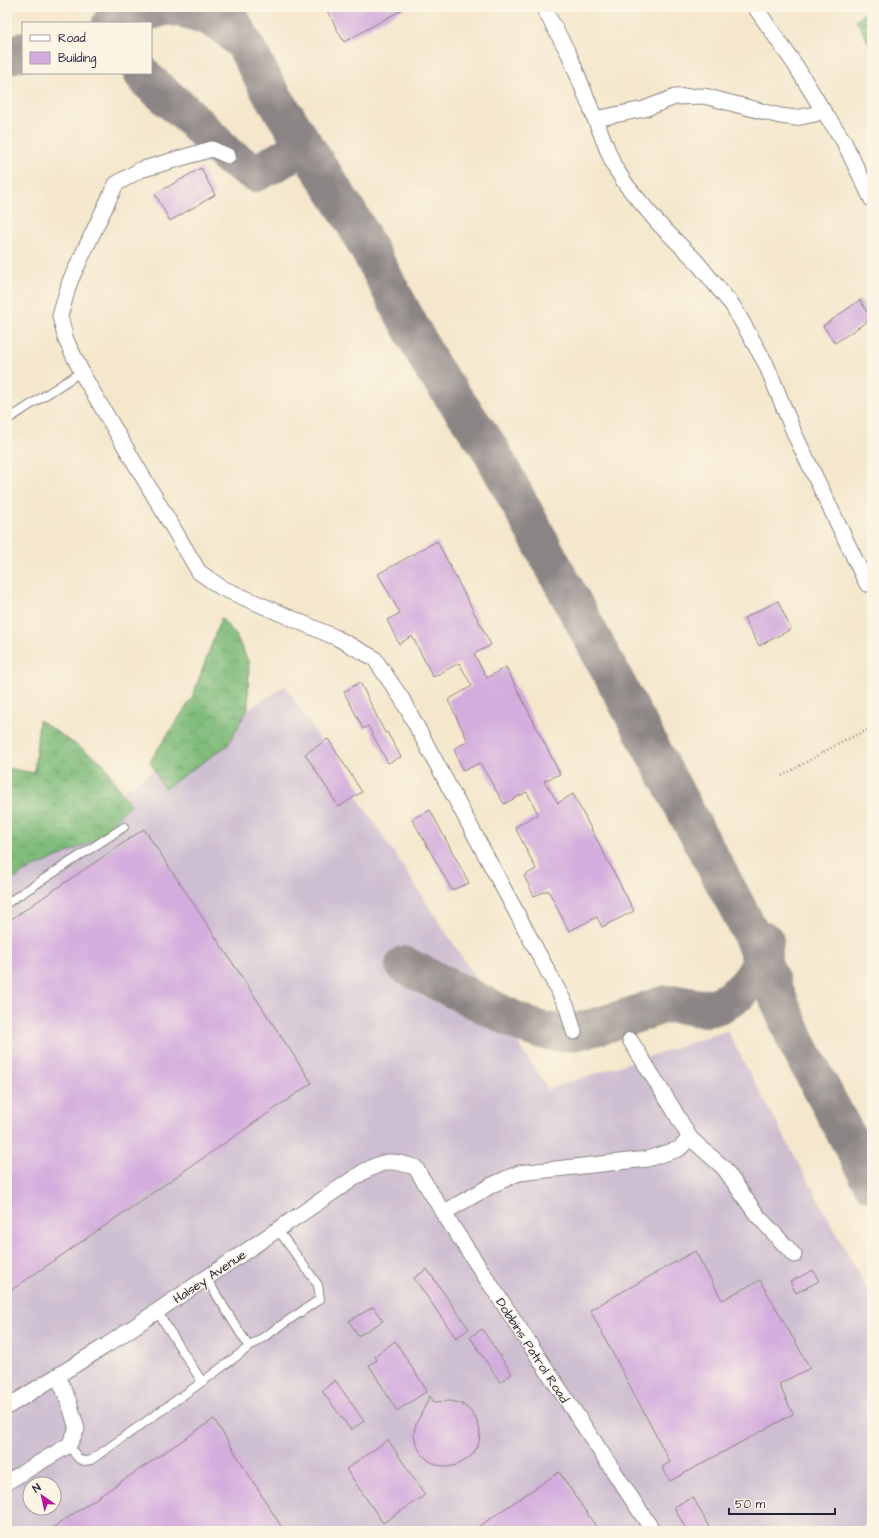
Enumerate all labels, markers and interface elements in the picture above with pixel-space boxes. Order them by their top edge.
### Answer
legend [22,22,152,74]
text: Road [58,30,86,47]
text: Building [58,50,96,68]
street label: Halsey Avenue [169,1246,250,1309]
street label: Dobbins Patrol Road [491,1294,573,1407]
north arrow [22,1476,62,1516]
text: N [30,1480,44,1496]
scale bar [729,1490,835,1516]
text: 50 m [735,1496,766,1513]

